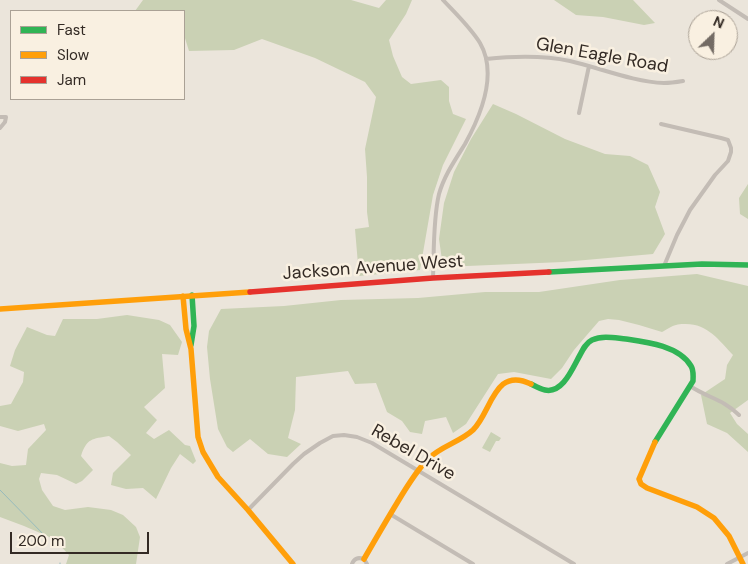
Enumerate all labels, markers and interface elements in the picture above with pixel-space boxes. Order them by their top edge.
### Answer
legend [10,10,185,100]
north arrow [688,10,738,60]
text: N [710,12,727,33]
text: Fast [57,20,86,40]
street label: Glen Eagle Road [534,34,670,78]
text: Slow [57,45,89,65]
text: Jam [57,70,86,90]
street label: Jackson Avenue West [282,251,464,285]
street label: Rebel Drive [367,420,459,486]
scale bar [12,522,151,554]
text: 200 m [18,531,64,551]

